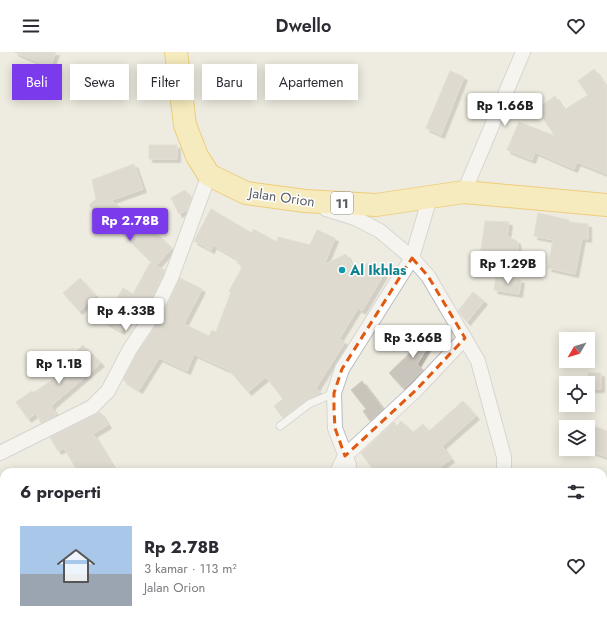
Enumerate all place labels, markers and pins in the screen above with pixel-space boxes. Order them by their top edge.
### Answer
pin: Rp 1.66B [464,93,546,127]
pin: Rp 2.78B [89,208,171,242]
pin: Rp 1.29B [467,251,549,285]
place label: Al Ikhlas [349,260,407,280]
marker: Al Ikhlas [337,265,347,275]
pin: Rp 4.33B [85,298,167,332]
pin: Rp 3.66B [372,325,454,359]
pin: Rp 1.1B [22,351,96,385]

